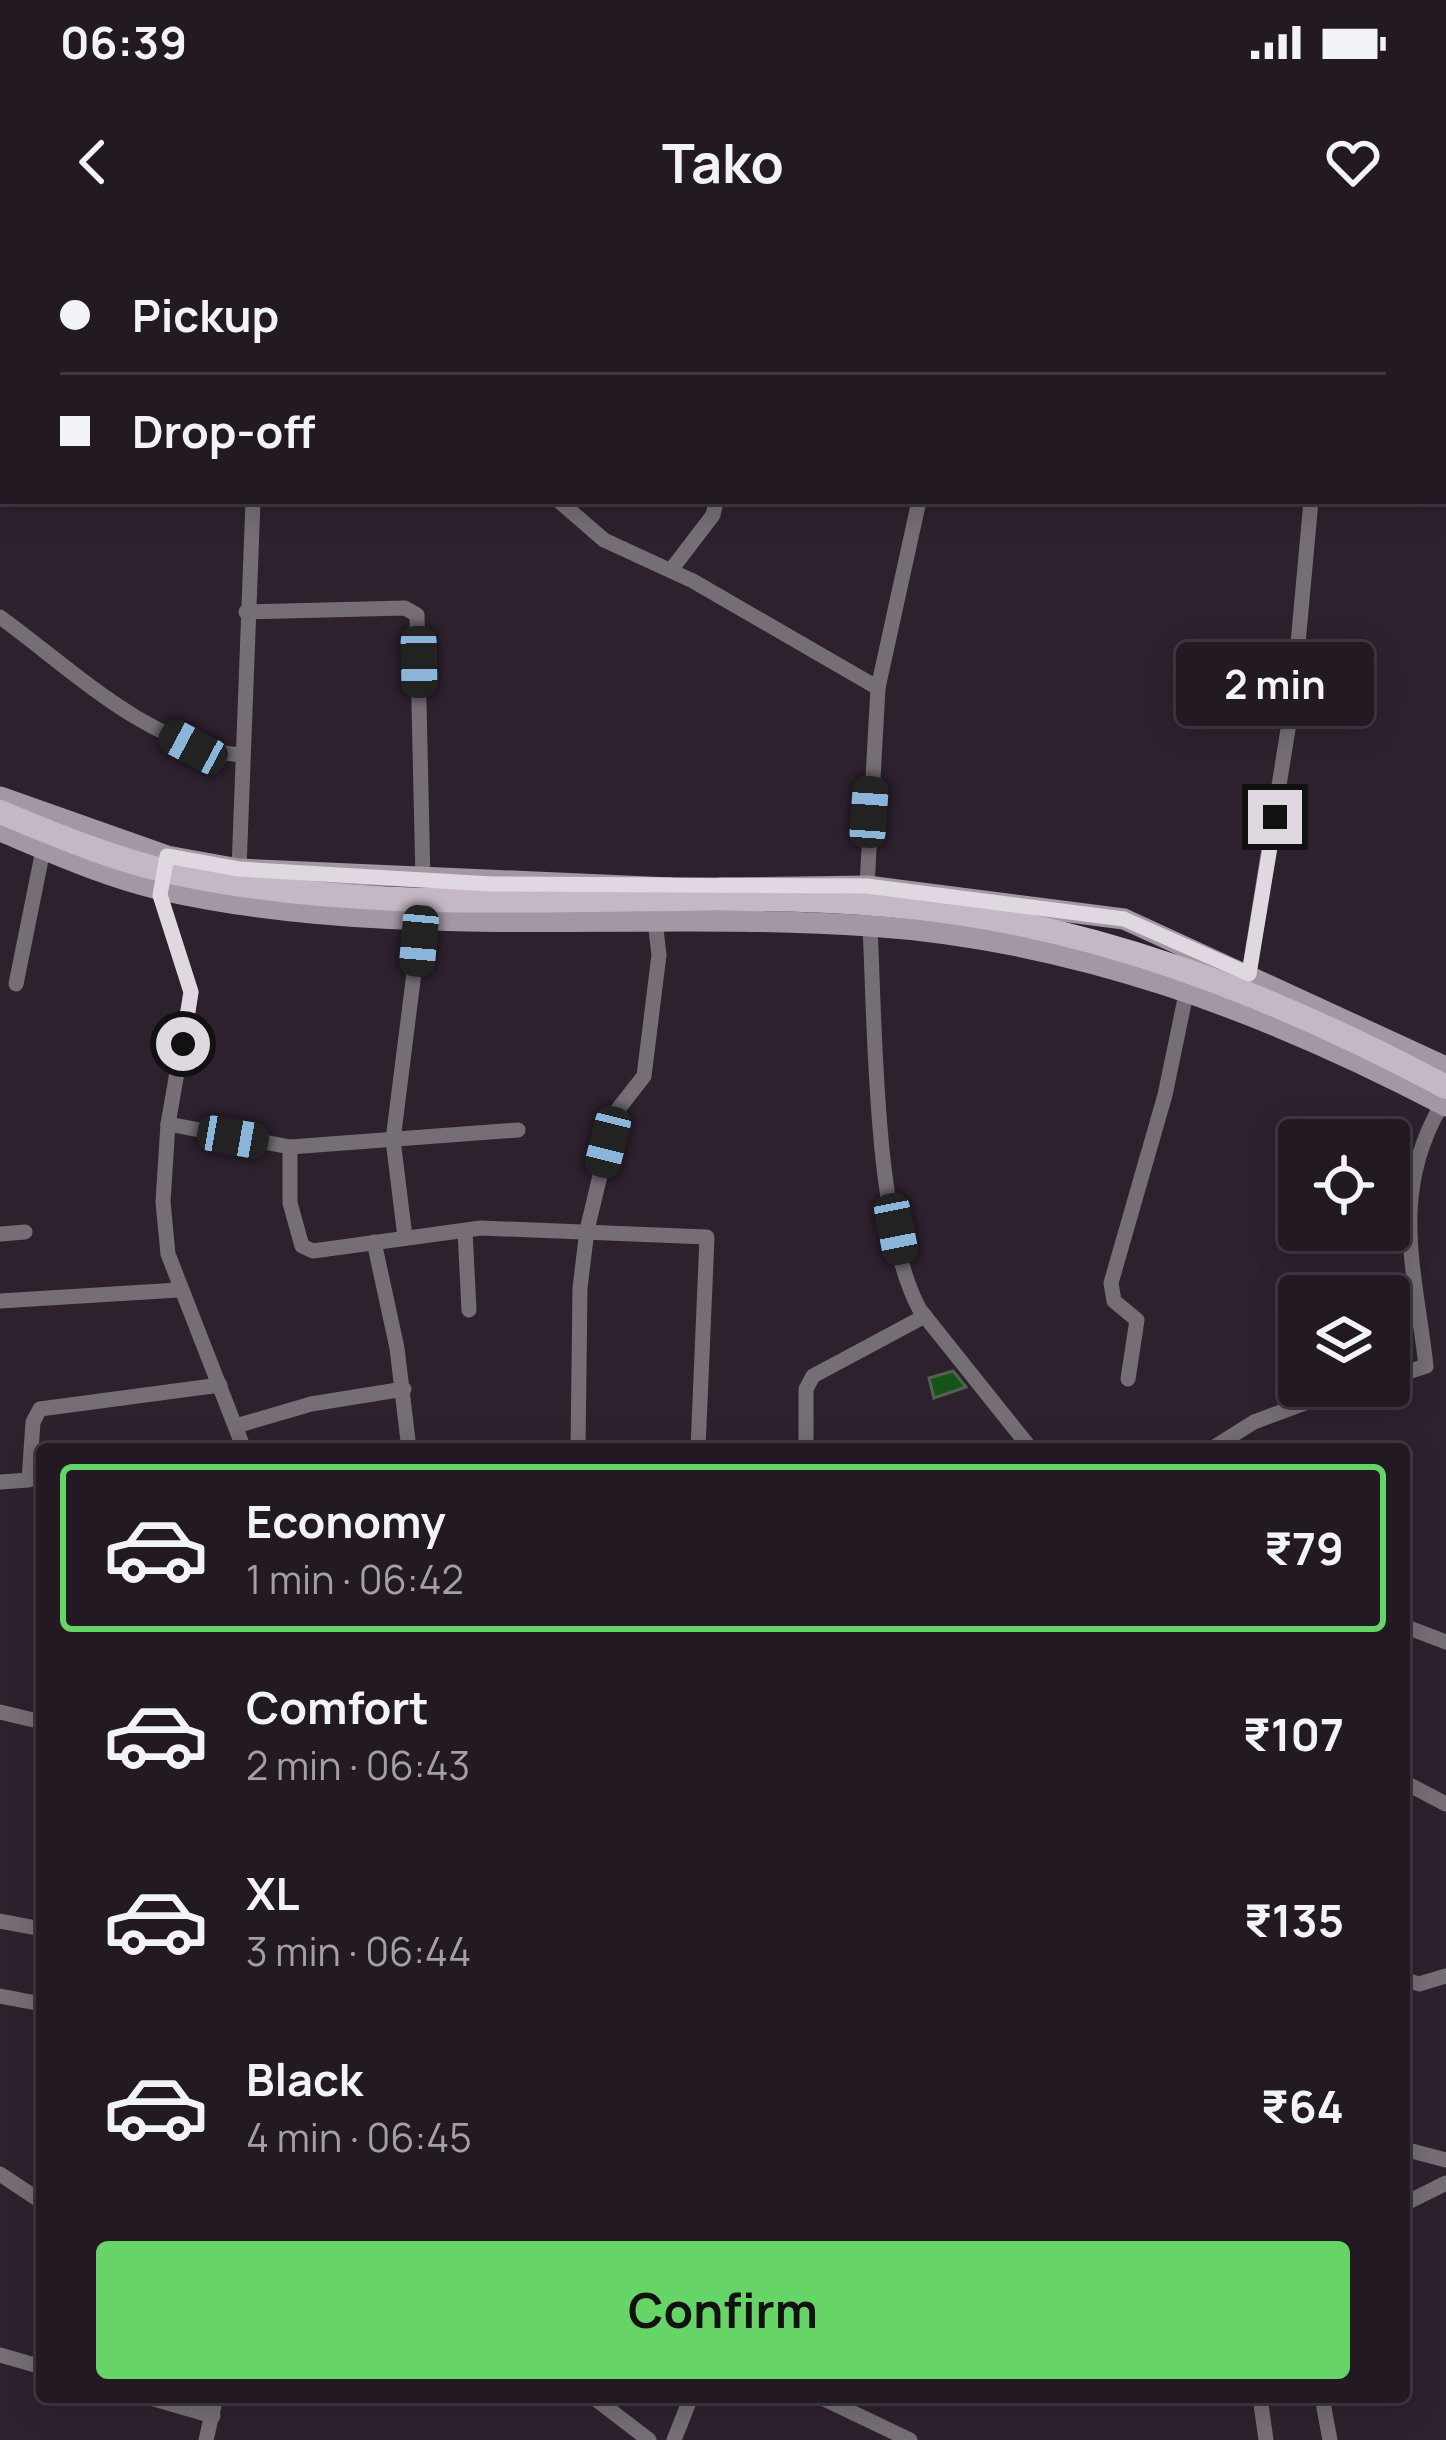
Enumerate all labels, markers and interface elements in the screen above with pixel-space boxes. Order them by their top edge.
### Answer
text: 06:39 [60,11,187,73]
text: Tako [662,125,784,199]
icon: back [60,129,126,195]
icon: heart [1320,129,1386,195]
text: Pickup [132,284,279,346]
text: Drop-off [132,400,315,462]
car [400,626,438,698]
callout: 2 min [1176,643,1374,727]
text: 2 min [1224,657,1326,711]
car [153,714,233,780]
car [849,775,889,849]
route end [1248,790,1302,844]
car [398,904,440,978]
route start [156,1017,210,1071]
car [582,1103,634,1181]
car [194,1113,272,1161]
map controls [1278,1119,1410,1407]
button: locate [1278,1119,1410,1251]
car [871,1190,921,1268]
button: layers [1278,1275,1410,1407]
text: Economy [246,1490,446,1552]
icon: car [102,1494,210,1602]
text: ₹79 [1264,1517,1344,1579]
text: 1 min · 06:42 [246,1552,464,1606]
text: Comfort [246,1676,429,1738]
icon: car [102,1680,210,1788]
text: ₹107 [1243,1703,1344,1765]
text: 2 min · 06:43 [246,1738,470,1792]
text: XL [246,1862,300,1924]
icon: car [102,1866,210,1974]
text: ₹135 [1244,1889,1344,1951]
text: 3 min · 06:44 [246,1924,471,1978]
text: Black [246,2048,363,2110]
icon: car [102,2052,210,2160]
text: ₹64 [1261,2075,1344,2137]
text: 4 min · 06:45 [246,2110,472,2164]
button: Confirm [96,2241,1350,2379]

